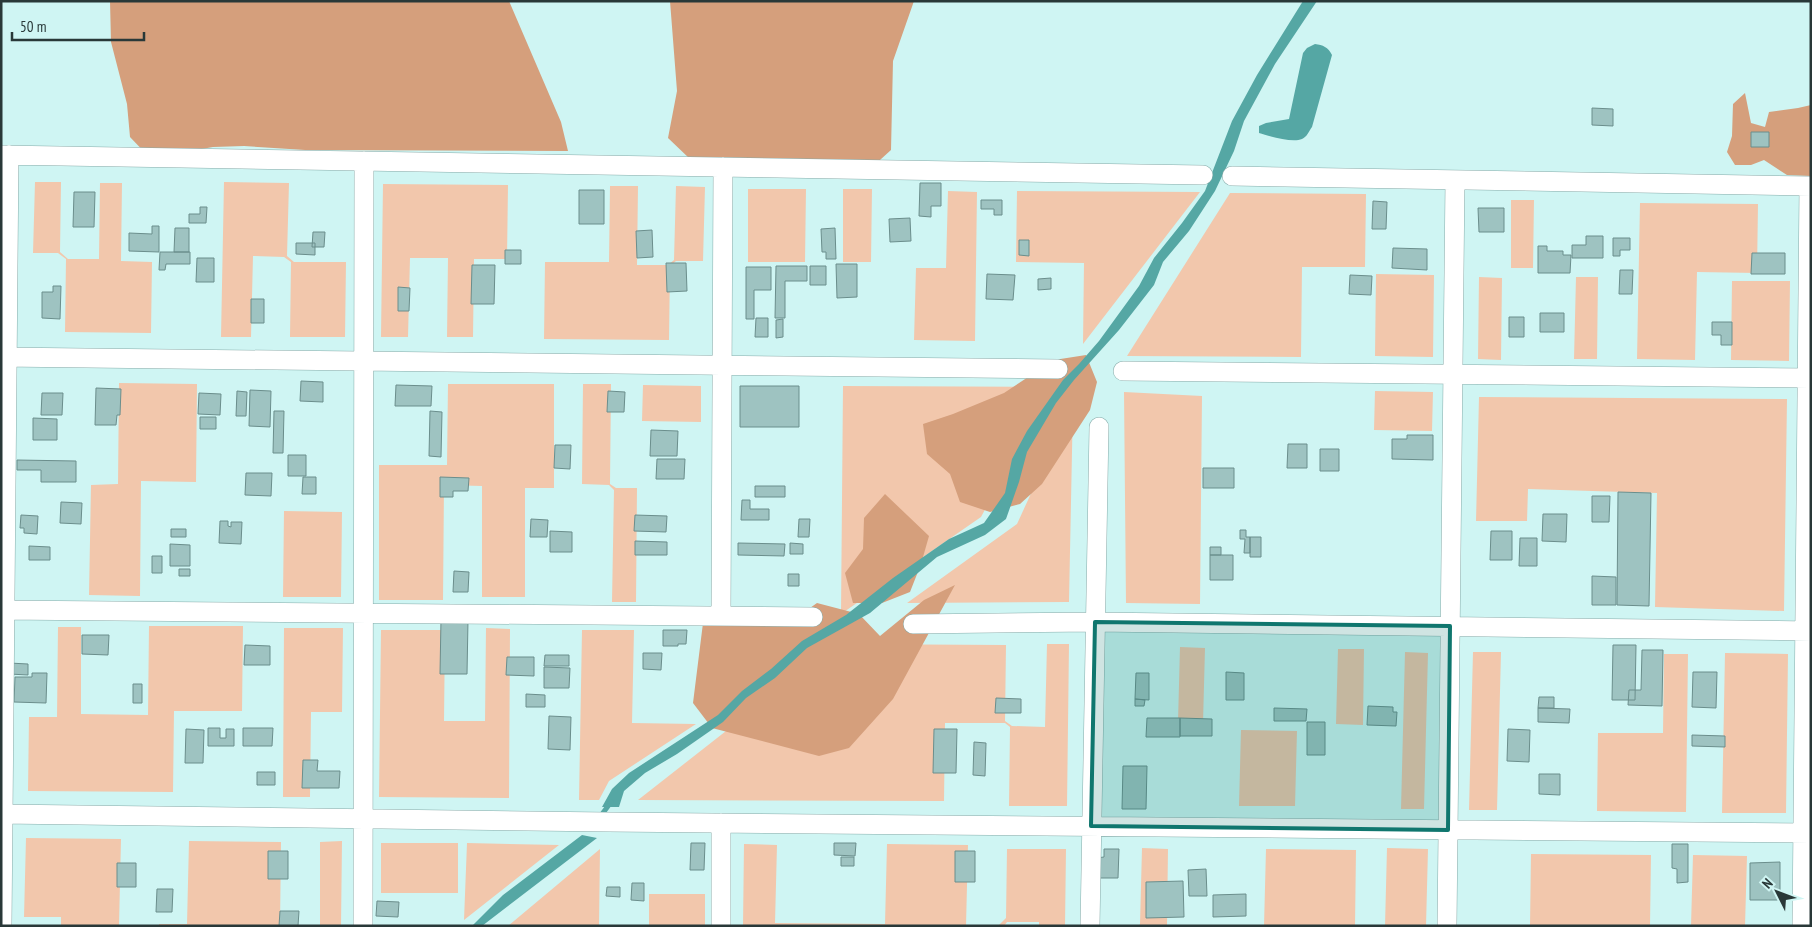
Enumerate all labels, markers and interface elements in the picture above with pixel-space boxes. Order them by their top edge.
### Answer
scale bar [12,10,145,42]
text: 50 m [20,17,46,36]
north arrow [1752,867,1802,917]
text: N [1758,874,1777,892]

